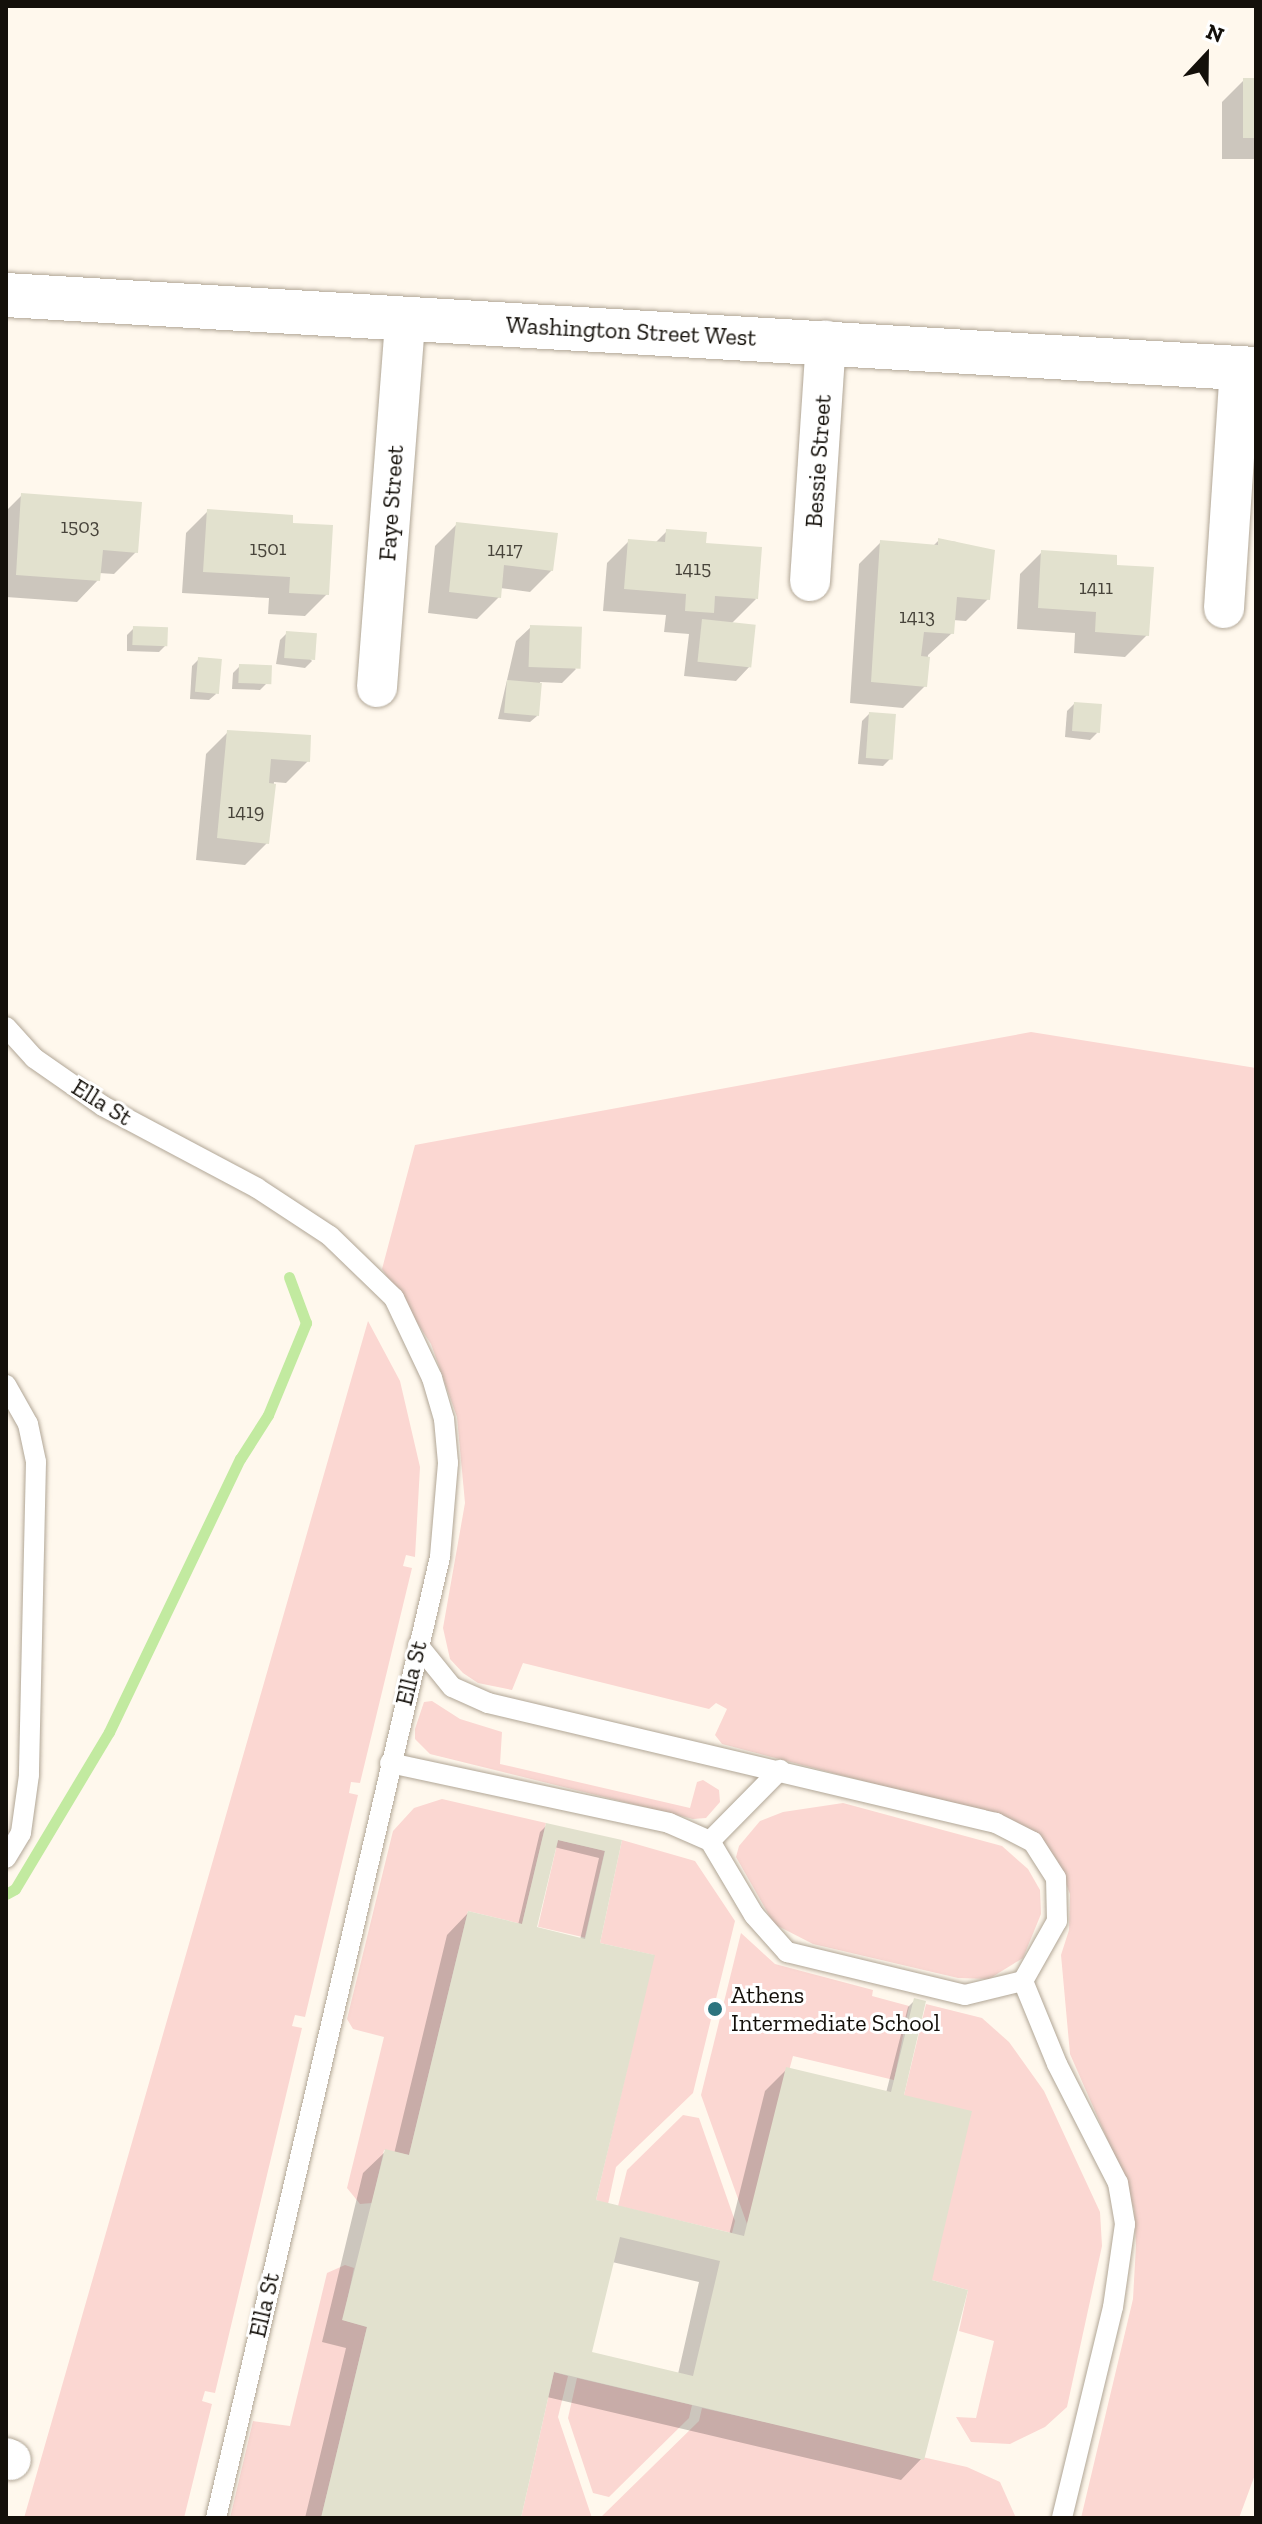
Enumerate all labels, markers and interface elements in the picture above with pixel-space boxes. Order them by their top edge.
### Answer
north arrow [1166,16,1246,96]
text: N [1202,18,1228,49]
street label: Washington Street West [505,310,757,352]
street label: Bessie Street [799,393,837,529]
street label: Faye Street [373,444,409,562]
house number: 1503 [60,514,100,538]
house number: 1501 [249,536,287,560]
house number: 1417 [487,537,523,561]
house number: 1415 [675,556,711,580]
house number: 1411 [1079,575,1113,599]
house number: 1413 [899,604,935,628]
house number: 1419 [228,799,264,823]
street label: Ella St [67,1072,137,1132]
street label: Ella St [389,1638,433,1708]
place label: Athens Intermediate School [731,1981,940,2037]
marker: Athens Intermediate School [706,2000,724,2018]
street label: Ella St [243,2270,285,2340]

